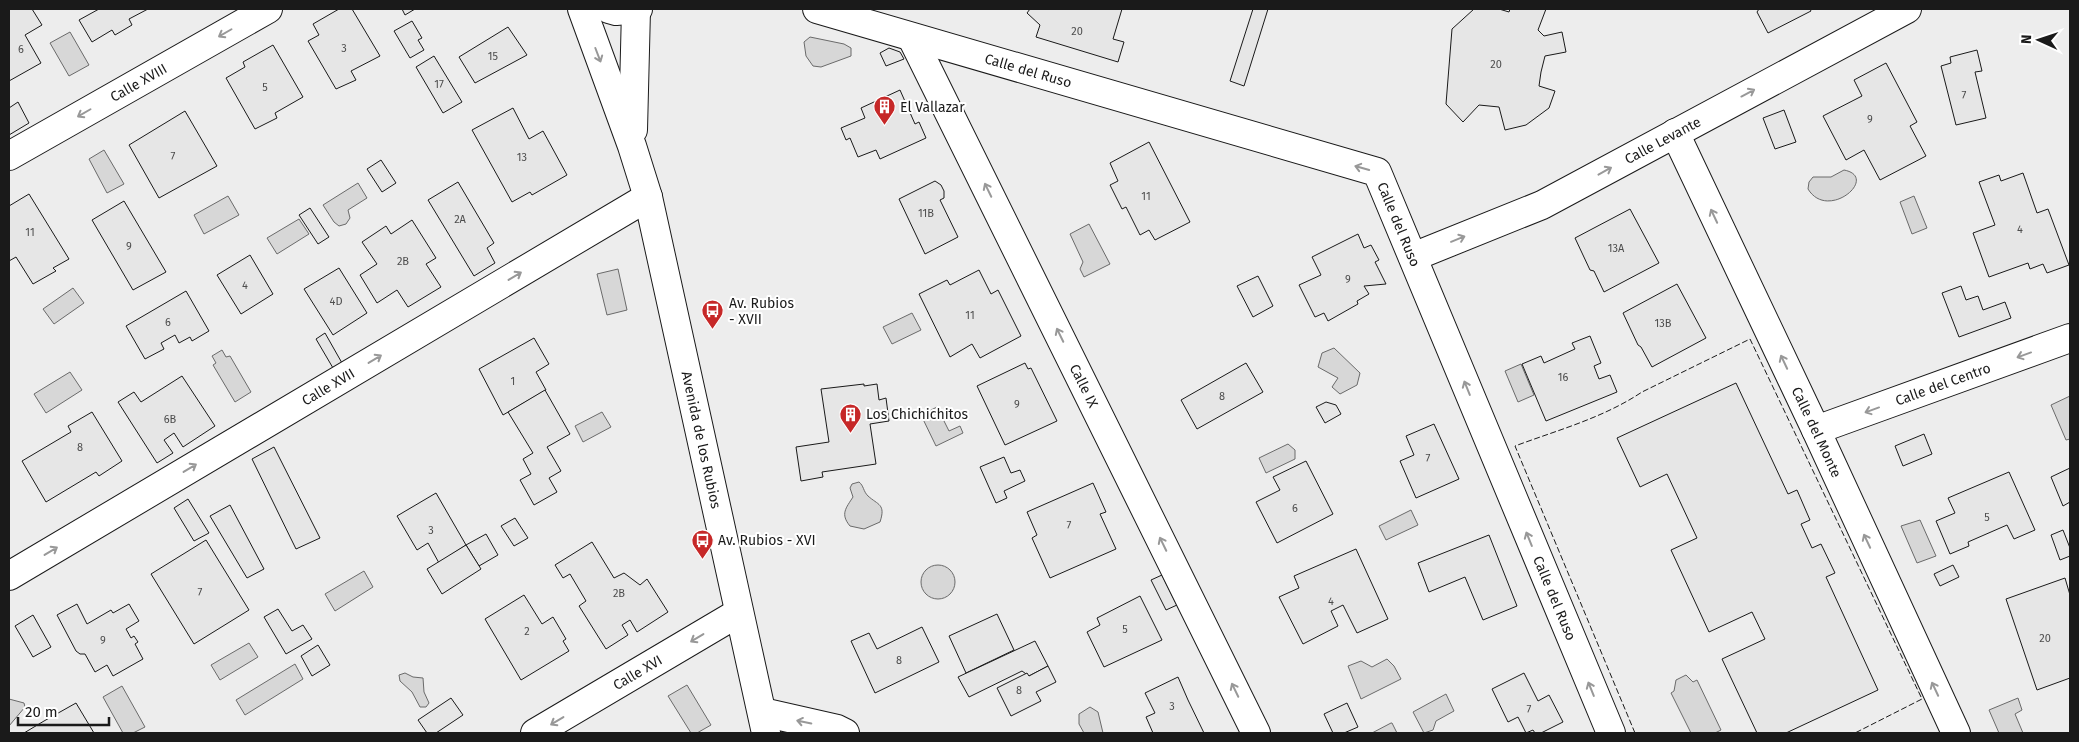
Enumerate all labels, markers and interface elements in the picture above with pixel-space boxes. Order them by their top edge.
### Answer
north arrow [2014,15,2064,65]
house number: 20 [1071,25,1083,38]
one-way arrow [219,28,233,38]
text: N [2018,34,2035,44]
house number: 3 [341,42,347,55]
house number: 6 [18,43,24,56]
one-way arrow [594,46,603,62]
house number: 15 [488,50,499,63]
street label: Calle del Ruso [983,50,1074,92]
house number: 20 [1490,58,1502,71]
street label: Calle XVIII [107,60,170,106]
house number: 17 [434,78,444,91]
house number: 5 [262,81,268,94]
one-way arrow [1741,88,1755,98]
house number: 7 [1962,89,1967,102]
building icon: El Vallazar [872,95,896,126]
place label: El Vallazar [900,99,965,116]
one-way arrow [77,109,92,118]
street label: Calle Levante [1622,113,1704,168]
house number: 9 [1867,113,1873,126]
house number: 7 [171,150,176,163]
house number: 13 [517,151,527,164]
one-way arrow [1354,162,1370,172]
one-way arrow [1598,166,1613,176]
street label: Calle del Ruso [1373,180,1424,269]
one-way arrow [982,183,992,198]
house number: 11 [1141,190,1151,203]
house number: 11B [918,207,934,220]
one-way arrow [1709,209,1718,224]
house number: 2A [454,213,467,226]
house number: 4 [2017,223,2023,236]
house number: 11 [25,226,35,239]
one-way arrow [1450,234,1465,243]
house number: 9 [126,240,132,253]
house number: 13A [1608,242,1625,255]
house number: 2B [397,255,409,268]
one-way arrow [508,270,522,280]
house number: 9 [1345,273,1351,286]
house number: 4 [242,279,248,292]
house number: 4D [330,295,342,308]
place label: Av. Rubios - XVII [729,295,794,328]
bus stop icon: Av. Rubios - XVII [701,299,725,330]
house number: 11 [965,309,975,322]
house number: 6 [165,316,171,329]
house number: 13B [1655,317,1672,330]
one-way arrow [1055,328,1065,343]
one-way arrow [2017,351,2033,360]
one-way arrow [368,353,382,363]
one-way arrow [1778,355,1788,370]
street label: Calle del Centro [1893,359,1993,410]
street label: Calle IX [1066,361,1102,411]
street label: Calle XVII [299,365,358,409]
street label: Avenida de los Rubios [678,370,724,511]
house number: 16 [1558,371,1568,384]
house number: 1 [511,375,515,388]
one-way arrow [1462,381,1471,396]
street label: Calle del Monte [1788,384,1845,480]
house number: 8 [1219,390,1225,403]
house number: 9 [1014,398,1020,411]
building icon: Los Chichichitos [838,402,862,433]
place label: Los Chichichitos [866,406,969,423]
one-way arrow [1864,406,1880,415]
house number: 6B [164,413,177,426]
house number: 8 [77,441,83,454]
house number: 7 [1426,452,1431,465]
one-way arrow [183,463,197,473]
house number: 6 [1292,502,1298,515]
house number: 5 [1984,511,1990,524]
house number: 7 [1067,519,1072,532]
house number: 3 [428,524,434,537]
bus stop icon: Av. Rubios - XVI [690,528,714,559]
place label: Av. Rubios - XVI [718,532,816,549]
one-way arrow [1524,532,1534,547]
one-way arrow [1862,534,1872,549]
one-way arrow [1158,537,1167,552]
one-way arrow [43,546,57,556]
street label: Calle del Ruso [1529,554,1579,643]
house number: 7 [198,586,203,599]
house number: 2B [613,587,625,600]
house number: 4 [1328,595,1334,608]
house number: 5 [1122,623,1128,636]
house number: 2 [524,625,530,638]
house number: 20 [2039,632,2051,645]
one-way arrow [690,633,704,643]
house number: 9 [100,634,106,647]
street label: Calle XVI [610,652,665,694]
house number: 8 [896,654,902,667]
one-way arrow [1230,682,1240,697]
one-way arrow [1586,682,1596,697]
one-way arrow [1930,682,1940,697]
house number: 8 [1016,684,1022,697]
scale bar [18,694,109,726]
house number: 3 [1169,700,1175,713]
text: 20 m [25,703,58,721]
house number: 7 [1527,703,1532,716]
one-way arrow [550,716,564,726]
one-way arrow [796,717,812,726]

